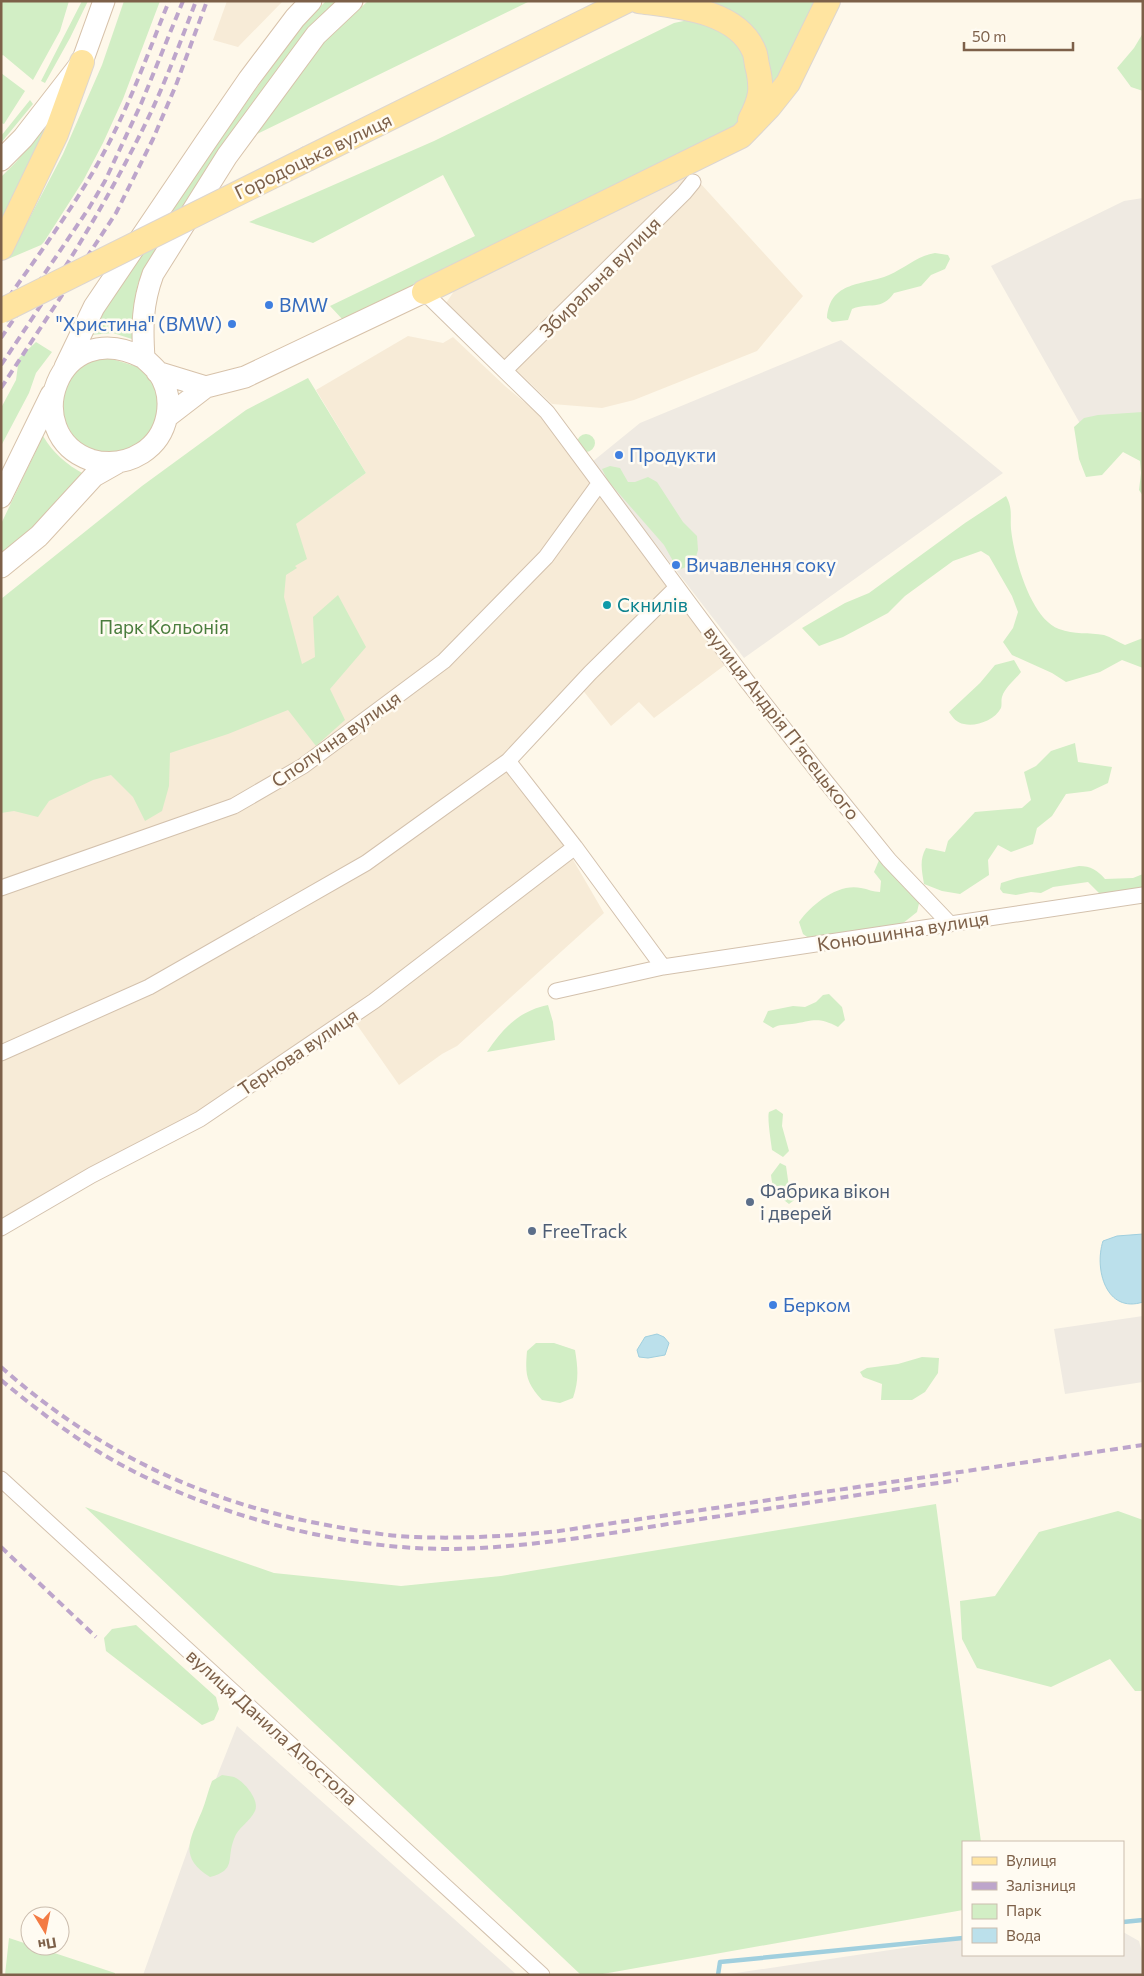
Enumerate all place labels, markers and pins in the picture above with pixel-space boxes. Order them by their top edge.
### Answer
place label: BMW [279,293,328,316]
marker: BMW [263,299,275,311]
place label: "Христина" (BMW) [56,312,222,335]
marker: "Христина" (BMW) [226,318,238,330]
place label: Продукти [629,443,716,466]
marker: Продукти [613,449,625,461]
place label: Вичавлення соку [686,553,836,576]
marker: Вичавлення соку [670,559,682,571]
place label: Скнилів [617,593,688,616]
marker: Скнилів [601,599,613,611]
place label: Фабрика вікон і дверей [760,1179,890,1224]
marker: Фабрика вікон і дверей [744,1196,756,1208]
place label: FreeTrack [542,1219,628,1242]
marker: FreeTrack [526,1225,538,1237]
place label: Берком [783,1293,851,1316]
marker: Берком [767,1299,779,1311]

